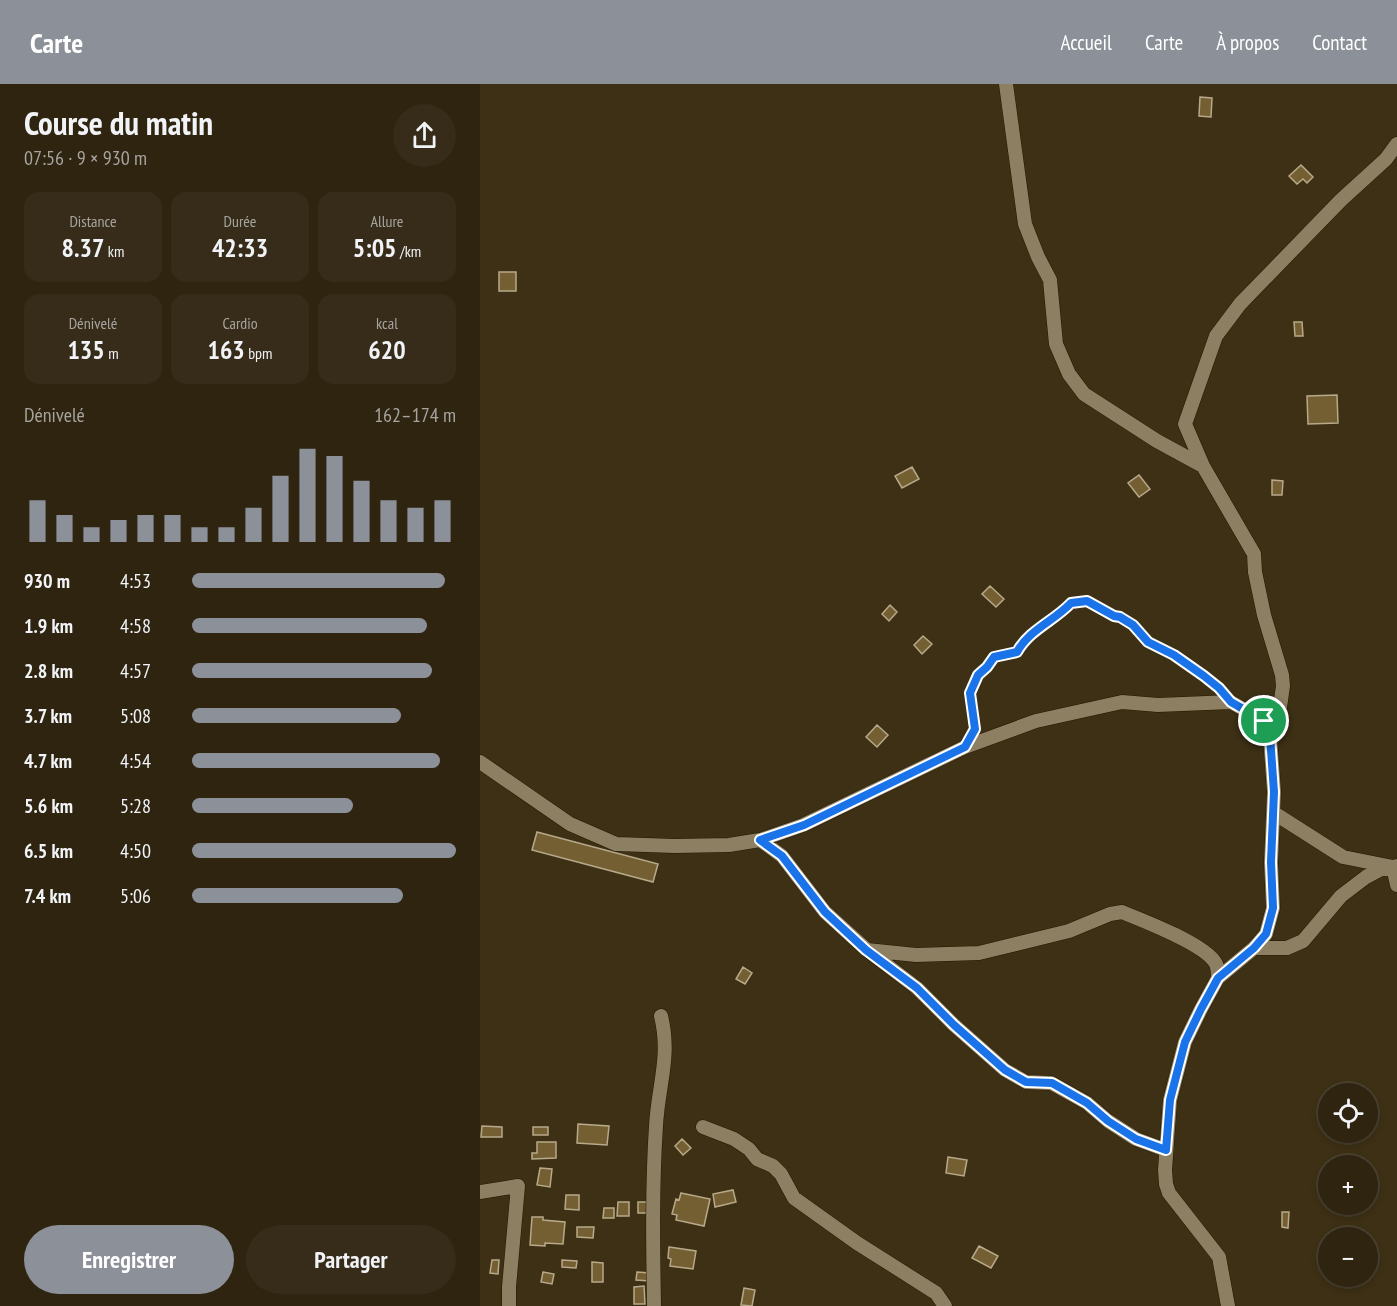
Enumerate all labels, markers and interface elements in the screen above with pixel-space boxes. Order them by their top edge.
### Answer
text: Carte [30,24,83,61]
text: Accueil [1060,29,1112,56]
text: Carte [1145,29,1183,56]
text: À propos [1216,29,1279,56]
text: Contact [1312,29,1367,56]
text: Course du matin [24,101,213,144]
button: share [393,104,456,167]
text: 07:56 · 9 × 930 m [24,145,147,171]
text: Distance [69,211,117,231]
text: Durée [224,211,256,231]
text: Allure [371,211,403,231]
text: 8.37 [62,231,104,264]
text: 42:33 [212,231,268,264]
text: 5:05 [353,231,397,264]
text: km [104,241,124,261]
text: /km [397,241,421,261]
text: Dénivelé [69,313,117,333]
text: Cardio [222,313,258,333]
text: kcal [376,313,398,333]
text: 135 [67,333,105,366]
text: 163 [207,333,245,366]
text: 620 [368,333,406,366]
text: m [105,343,119,363]
text: bpm [245,343,273,363]
text: Dénivelé [24,402,85,428]
text: 162–174 m [374,402,456,428]
text: 930 m [24,568,70,594]
text: 4:53 [120,568,151,594]
text: 1.9 km [24,613,73,639]
text: 4:58 [120,613,151,639]
text: 2.8 km [24,658,73,684]
text: 4:57 [120,658,151,684]
pin [1238,695,1289,746]
text: 3.7 km [24,703,72,729]
text: 5:08 [120,703,151,729]
icon: arrive [1247,704,1280,737]
text: 4.7 km [24,748,72,774]
text: 4:54 [120,748,151,774]
text: 5.6 km [24,793,73,819]
text: 5:28 [120,793,151,819]
text: 6.5 km [24,838,73,864]
text: 4:50 [120,838,151,864]
text: 7.4 km [24,883,71,909]
text: 5:06 [120,883,151,909]
map controls [1318,1083,1378,1287]
button: locate [1318,1083,1378,1143]
button: + [1318,1155,1378,1215]
button: Enregistrer [24,1225,234,1294]
button: Partager [246,1225,456,1294]
button: − [1318,1227,1378,1287]

